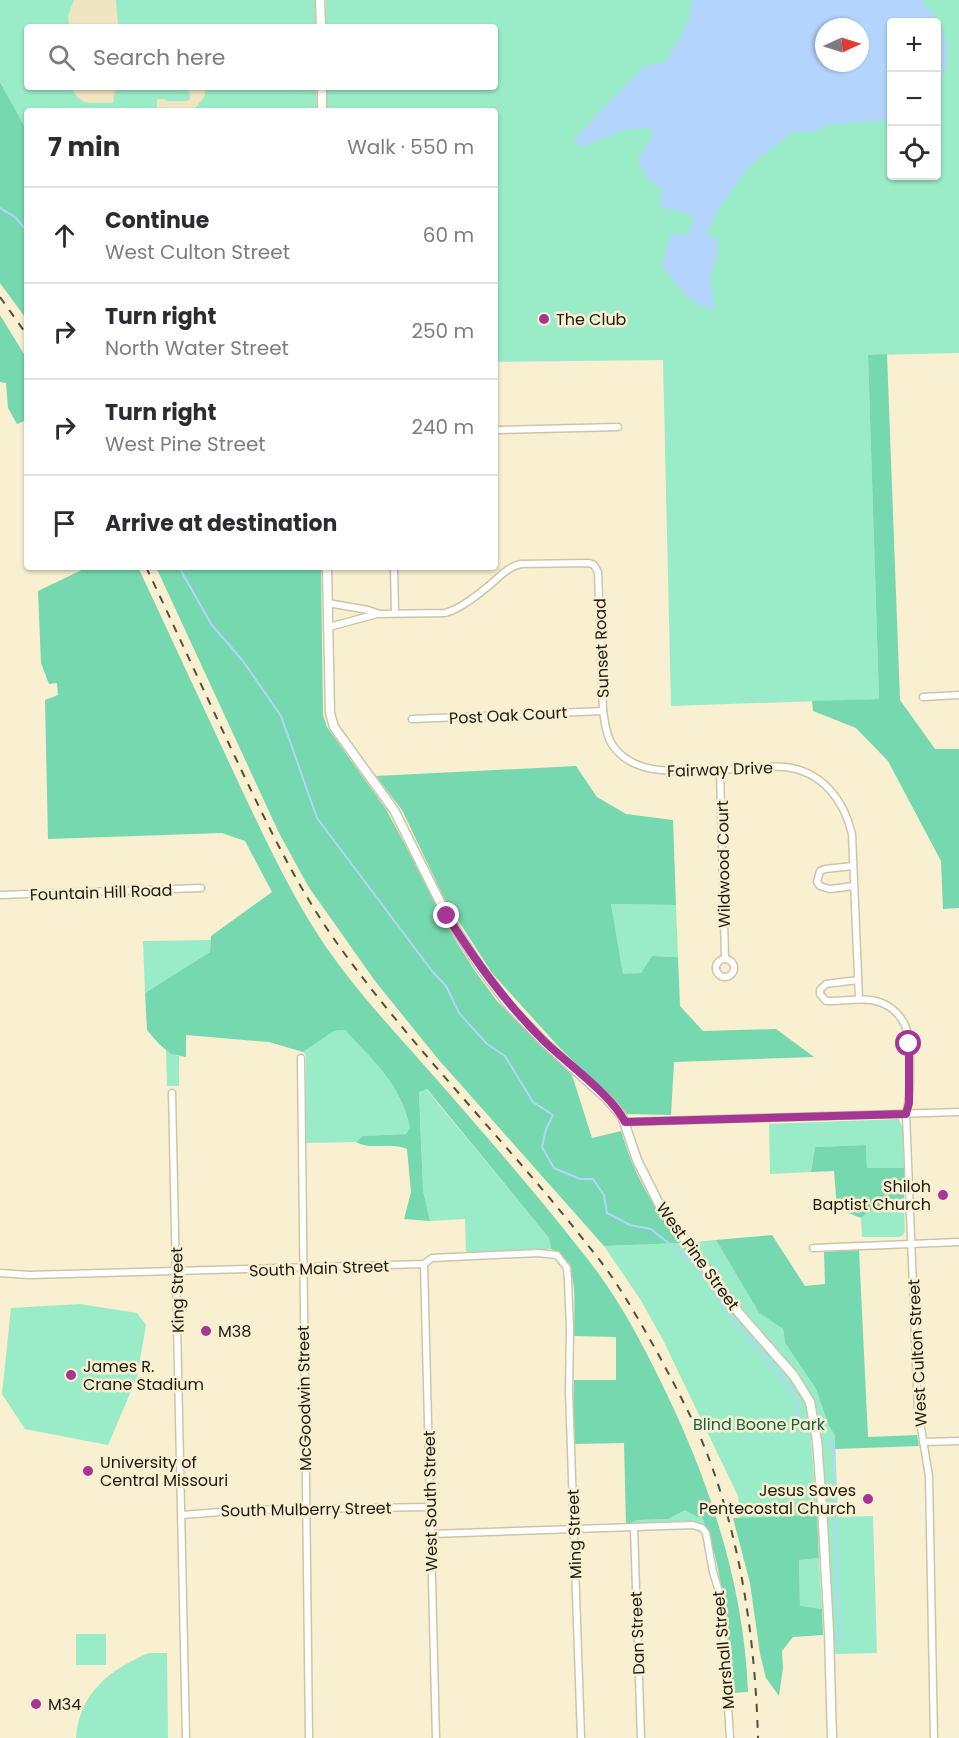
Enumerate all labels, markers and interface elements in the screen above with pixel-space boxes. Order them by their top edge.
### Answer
north arrow [815,18,869,72]
map controls [887,18,941,180]
button: + [887,18,941,72]
search box [24,24,498,90]
icon: search [45,41,78,74]
text: Search here [93,42,226,73]
button: − [887,72,941,126]
button: locate [887,126,941,180]
text: 7 min [48,129,120,165]
text: Walk · 550 m [347,133,474,161]
text: Continue [105,205,209,236]
icon: ahead [48,219,81,252]
text: 60 m [423,221,474,249]
text: West Culton Street [105,238,290,266]
text: Turn right [105,301,216,332]
place label: The Club [556,308,627,331]
marker: The Club [537,312,551,326]
icon: right [48,315,81,348]
text: 250 m [411,317,474,345]
text: North Water Street [105,334,289,362]
text: Turn right [105,397,216,428]
icon: right [48,411,81,444]
text: 240 m [411,413,474,441]
text: West Pine Street [105,430,266,458]
icon: arrive [48,507,81,540]
text: Arrive at destination [105,508,337,539]
street label: Sunset Road [588,598,615,698]
street label: Post Oak Court [448,701,568,730]
street label: Fairway Drive [667,756,774,783]
street label: Wildwood Court [711,800,736,928]
street label: Fountain Hill Road [29,879,173,906]
route end [433,902,459,928]
route start [895,1030,921,1056]
place label: Shiloh Baptist Church [813,1175,931,1216]
marker: Shiloh Baptist Church [936,1188,950,1202]
street label: West Pine Street [651,1198,745,1315]
street label: King Street [165,1247,190,1333]
street label: South Main Street [249,1255,390,1282]
street label: West Culton Street [902,1278,933,1427]
place label: M38 [218,1320,251,1343]
marker: M38 [199,1324,213,1338]
street label: McGoodwin Street [292,1325,317,1471]
place label: James R. Crane Stadium [83,1355,204,1396]
marker: James R. Crane Stadium [64,1368,78,1382]
park label: Blind Boone Park [693,1413,826,1436]
street label: West South Street [418,1430,443,1572]
place label: University of Central Missouri [100,1451,228,1492]
marker: University of Central Missouri [81,1464,95,1478]
place label: Jesus Saves Pentecostal Church [699,1479,856,1520]
street label: Ming Street [561,1488,588,1579]
marker: Jesus Saves Pentecostal Church [861,1492,875,1506]
street label: South Mulberry Street [220,1497,392,1522]
street label: Marshall Street [707,1590,740,1710]
street label: Dan Street [625,1591,650,1675]
place label: M34 [48,1693,81,1716]
marker: M34 [29,1697,43,1711]

